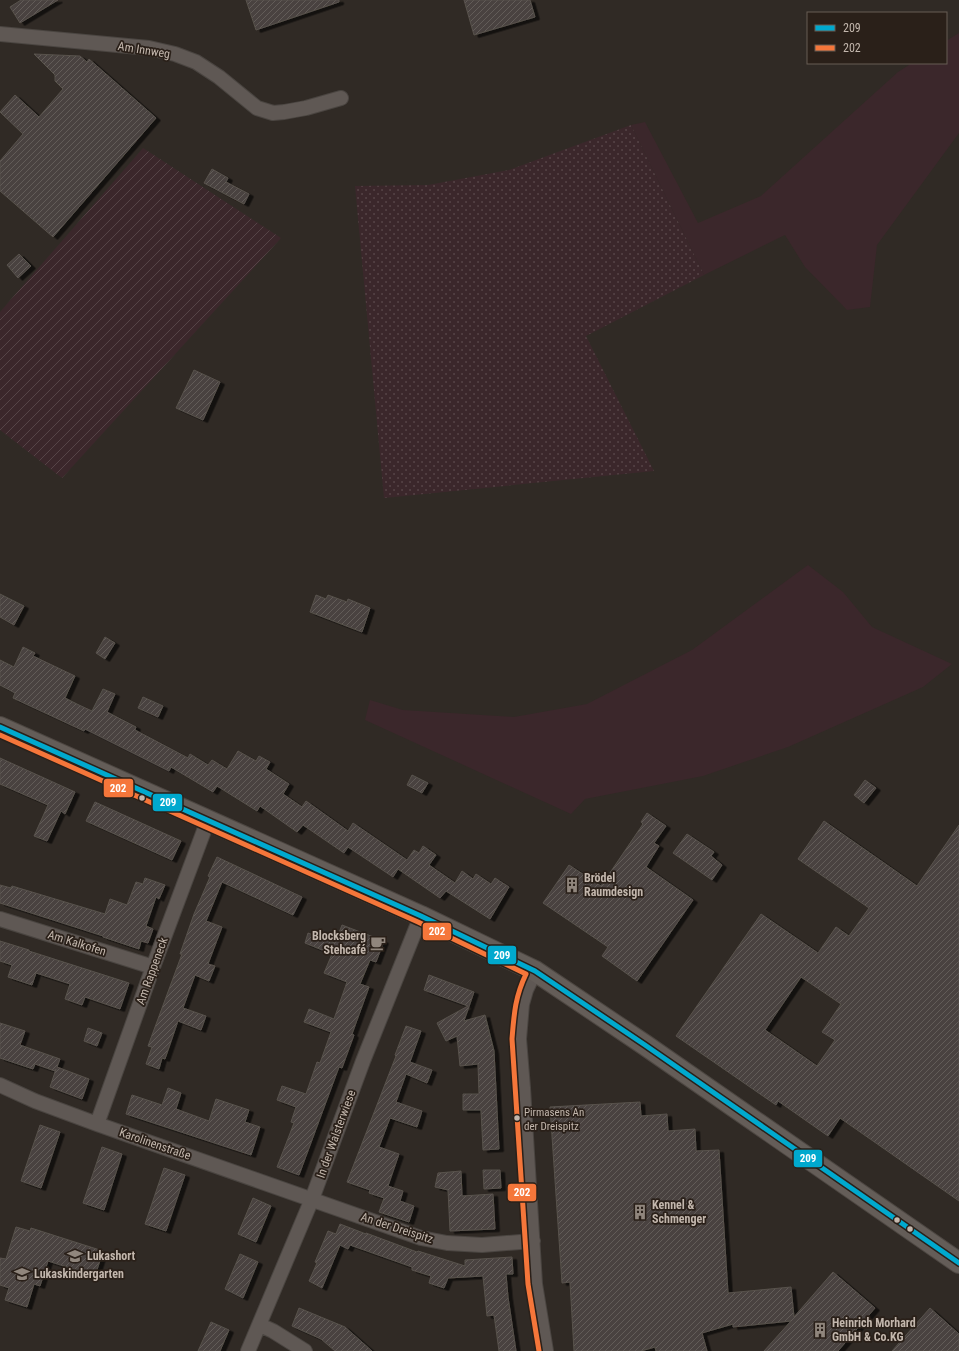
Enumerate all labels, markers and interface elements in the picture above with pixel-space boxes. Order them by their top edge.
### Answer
legend [807,12,947,64]
text: 209 [843,21,861,35]
street label: Am Innweg [117,39,171,61]
text: 202 [843,41,861,55]
line badge: 202 [103,778,134,798]
text: 202 [110,782,127,795]
unlabelled marker [137,793,147,803]
line badge: 209 [152,793,183,812]
text: 209 [160,796,176,809]
place label: Brödel Raumdesign [584,871,643,899]
building icon: Brödel Raumdesign [563,876,581,894]
line badge: 202 [422,922,452,941]
text: 202 [429,925,446,938]
street label: Am Kalkofen [46,927,108,959]
place label: Blocksberg Stehcafé [312,929,366,957]
cafe icon: Blocksberg Stehcafé [369,934,387,952]
street label: Am Rappeneck [133,935,171,1007]
line badge: 209 [487,945,517,965]
text: 209 [494,949,510,962]
street label: In der Walsterwiese [314,1088,359,1180]
place label: Pirmasens An der Dreispitz [524,1106,584,1133]
marker: Pirmasens An der Dreispitz [512,1113,522,1123]
street label: Karolinenstraße [117,1125,193,1163]
line badge: 209 [793,1149,823,1168]
text: 209 [800,1152,816,1165]
line badge: 202 [507,1183,537,1202]
text: 202 [514,1186,531,1199]
place label: Kennel & Schmenger [652,1198,706,1226]
building icon: Kennel & Schmenger [631,1203,649,1221]
street label: An der Dreispitz [359,1210,435,1246]
unlabelled marker [892,1215,902,1225]
unlabelled marker [905,1224,915,1234]
school or university icon: Lukashort [66,1247,84,1265]
place label: Lukashort [87,1249,136,1263]
school or university icon: Lukaskindergarten [13,1265,31,1283]
place label: Lukaskindergarten [34,1267,124,1281]
place label: Heinrich Morhard GmbH & Co.KG [832,1316,916,1344]
building icon: Heinrich Morhard GmbH & Co.KG [811,1321,829,1339]

